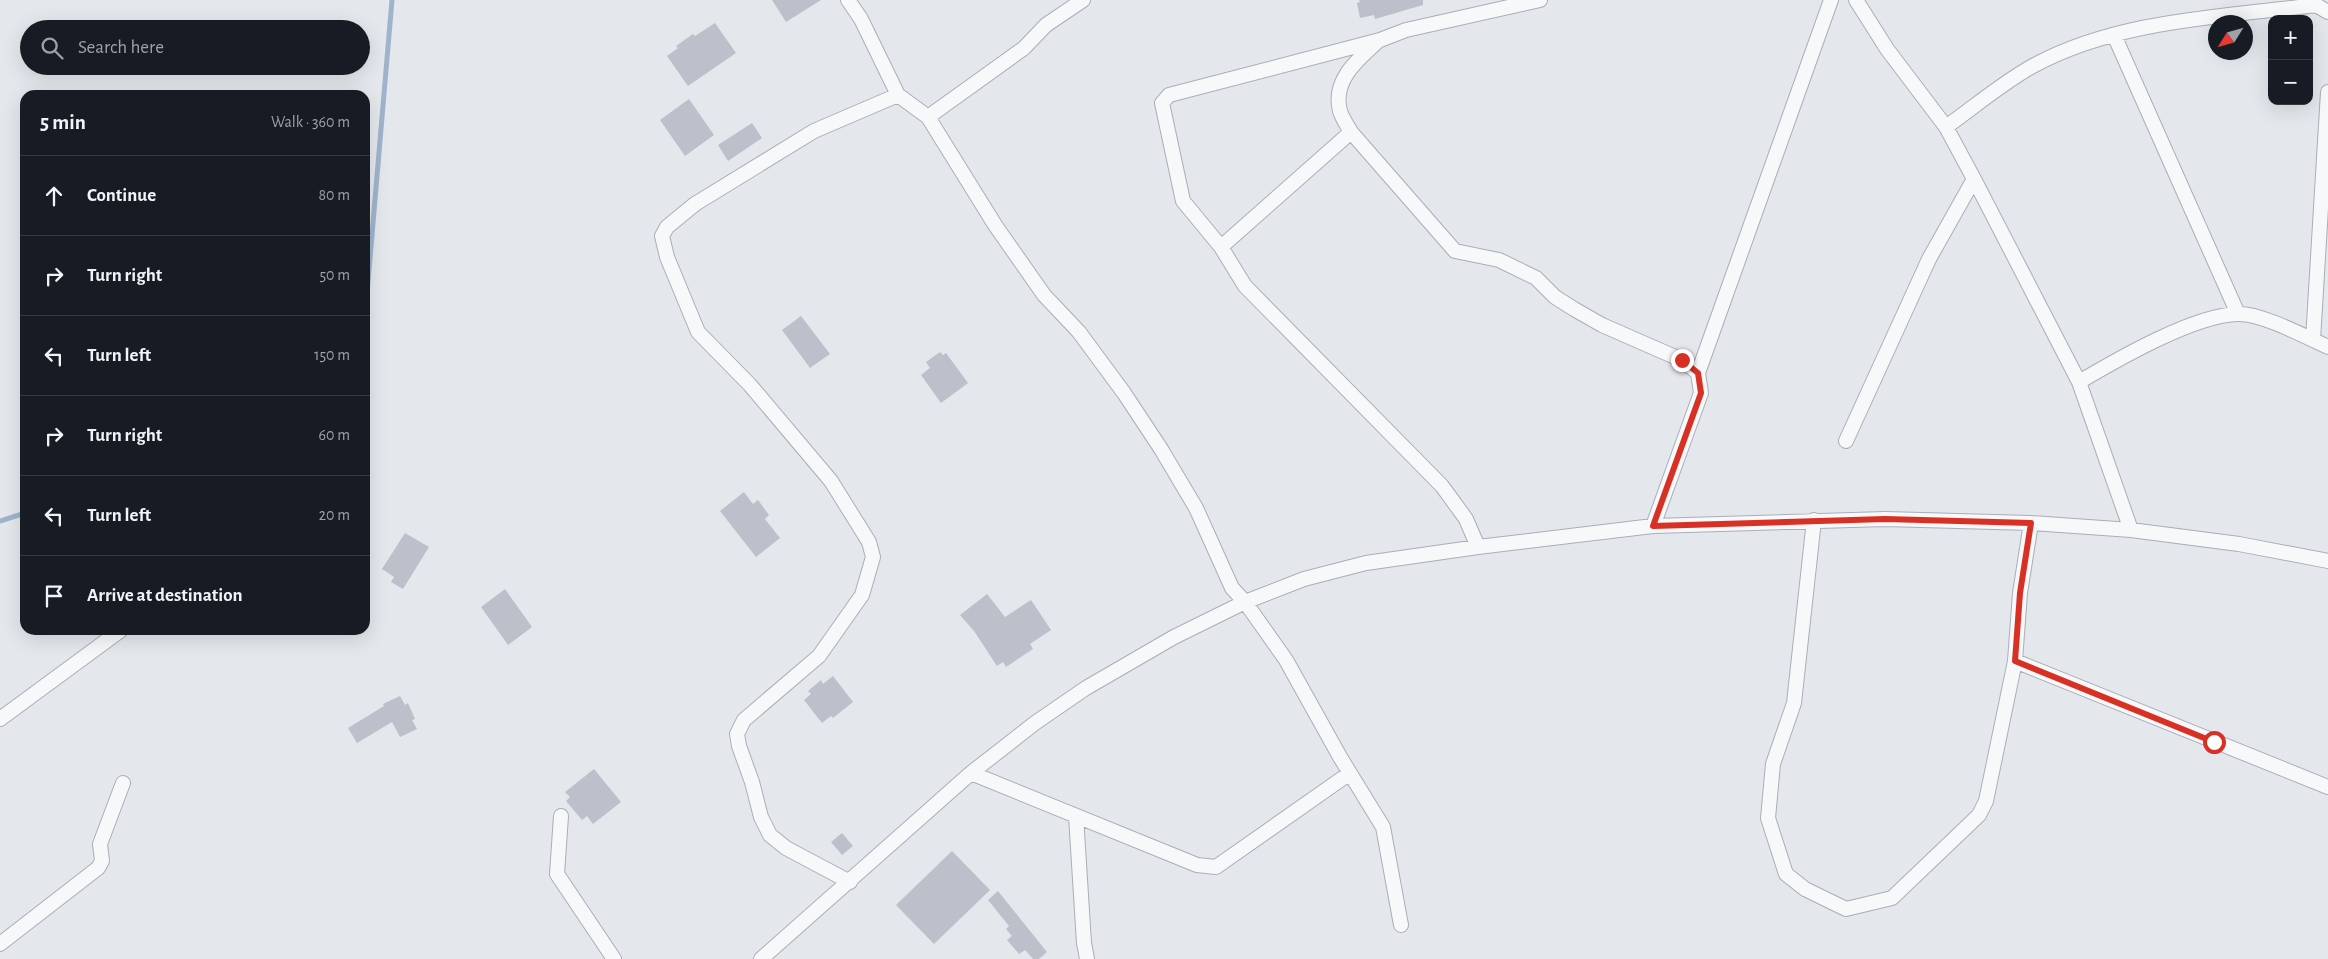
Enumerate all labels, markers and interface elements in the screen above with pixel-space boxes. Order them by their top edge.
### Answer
north arrow [2208,15,2253,60]
map controls [2268,15,2313,105]
button: + [2268,15,2313,60]
search box [20,20,370,75]
icon: search [38,34,66,62]
text: Search here [78,38,164,57]
button: − [2268,60,2313,105]
text: 5 min [40,112,86,133]
text: Walk · 360 m [271,114,350,130]
icon: ahead [40,182,68,210]
text: Continue [87,186,156,205]
text: 80 m [319,187,350,203]
icon: right [40,262,68,290]
text: Turn right [87,266,162,285]
text: 50 m [319,267,350,283]
icon: left [40,342,68,370]
text: Turn left [87,346,151,365]
text: 150 m [314,347,350,363]
route end [1671,349,1694,372]
icon: right [40,422,68,450]
text: Turn right [87,426,162,445]
text: 60 m [319,427,350,443]
icon: left [40,502,68,530]
text: Turn left [87,506,151,525]
text: 20 m [319,507,350,523]
icon: arrive [40,582,68,610]
text: Arrive at destination [87,586,243,605]
route start [2203,731,2226,754]

